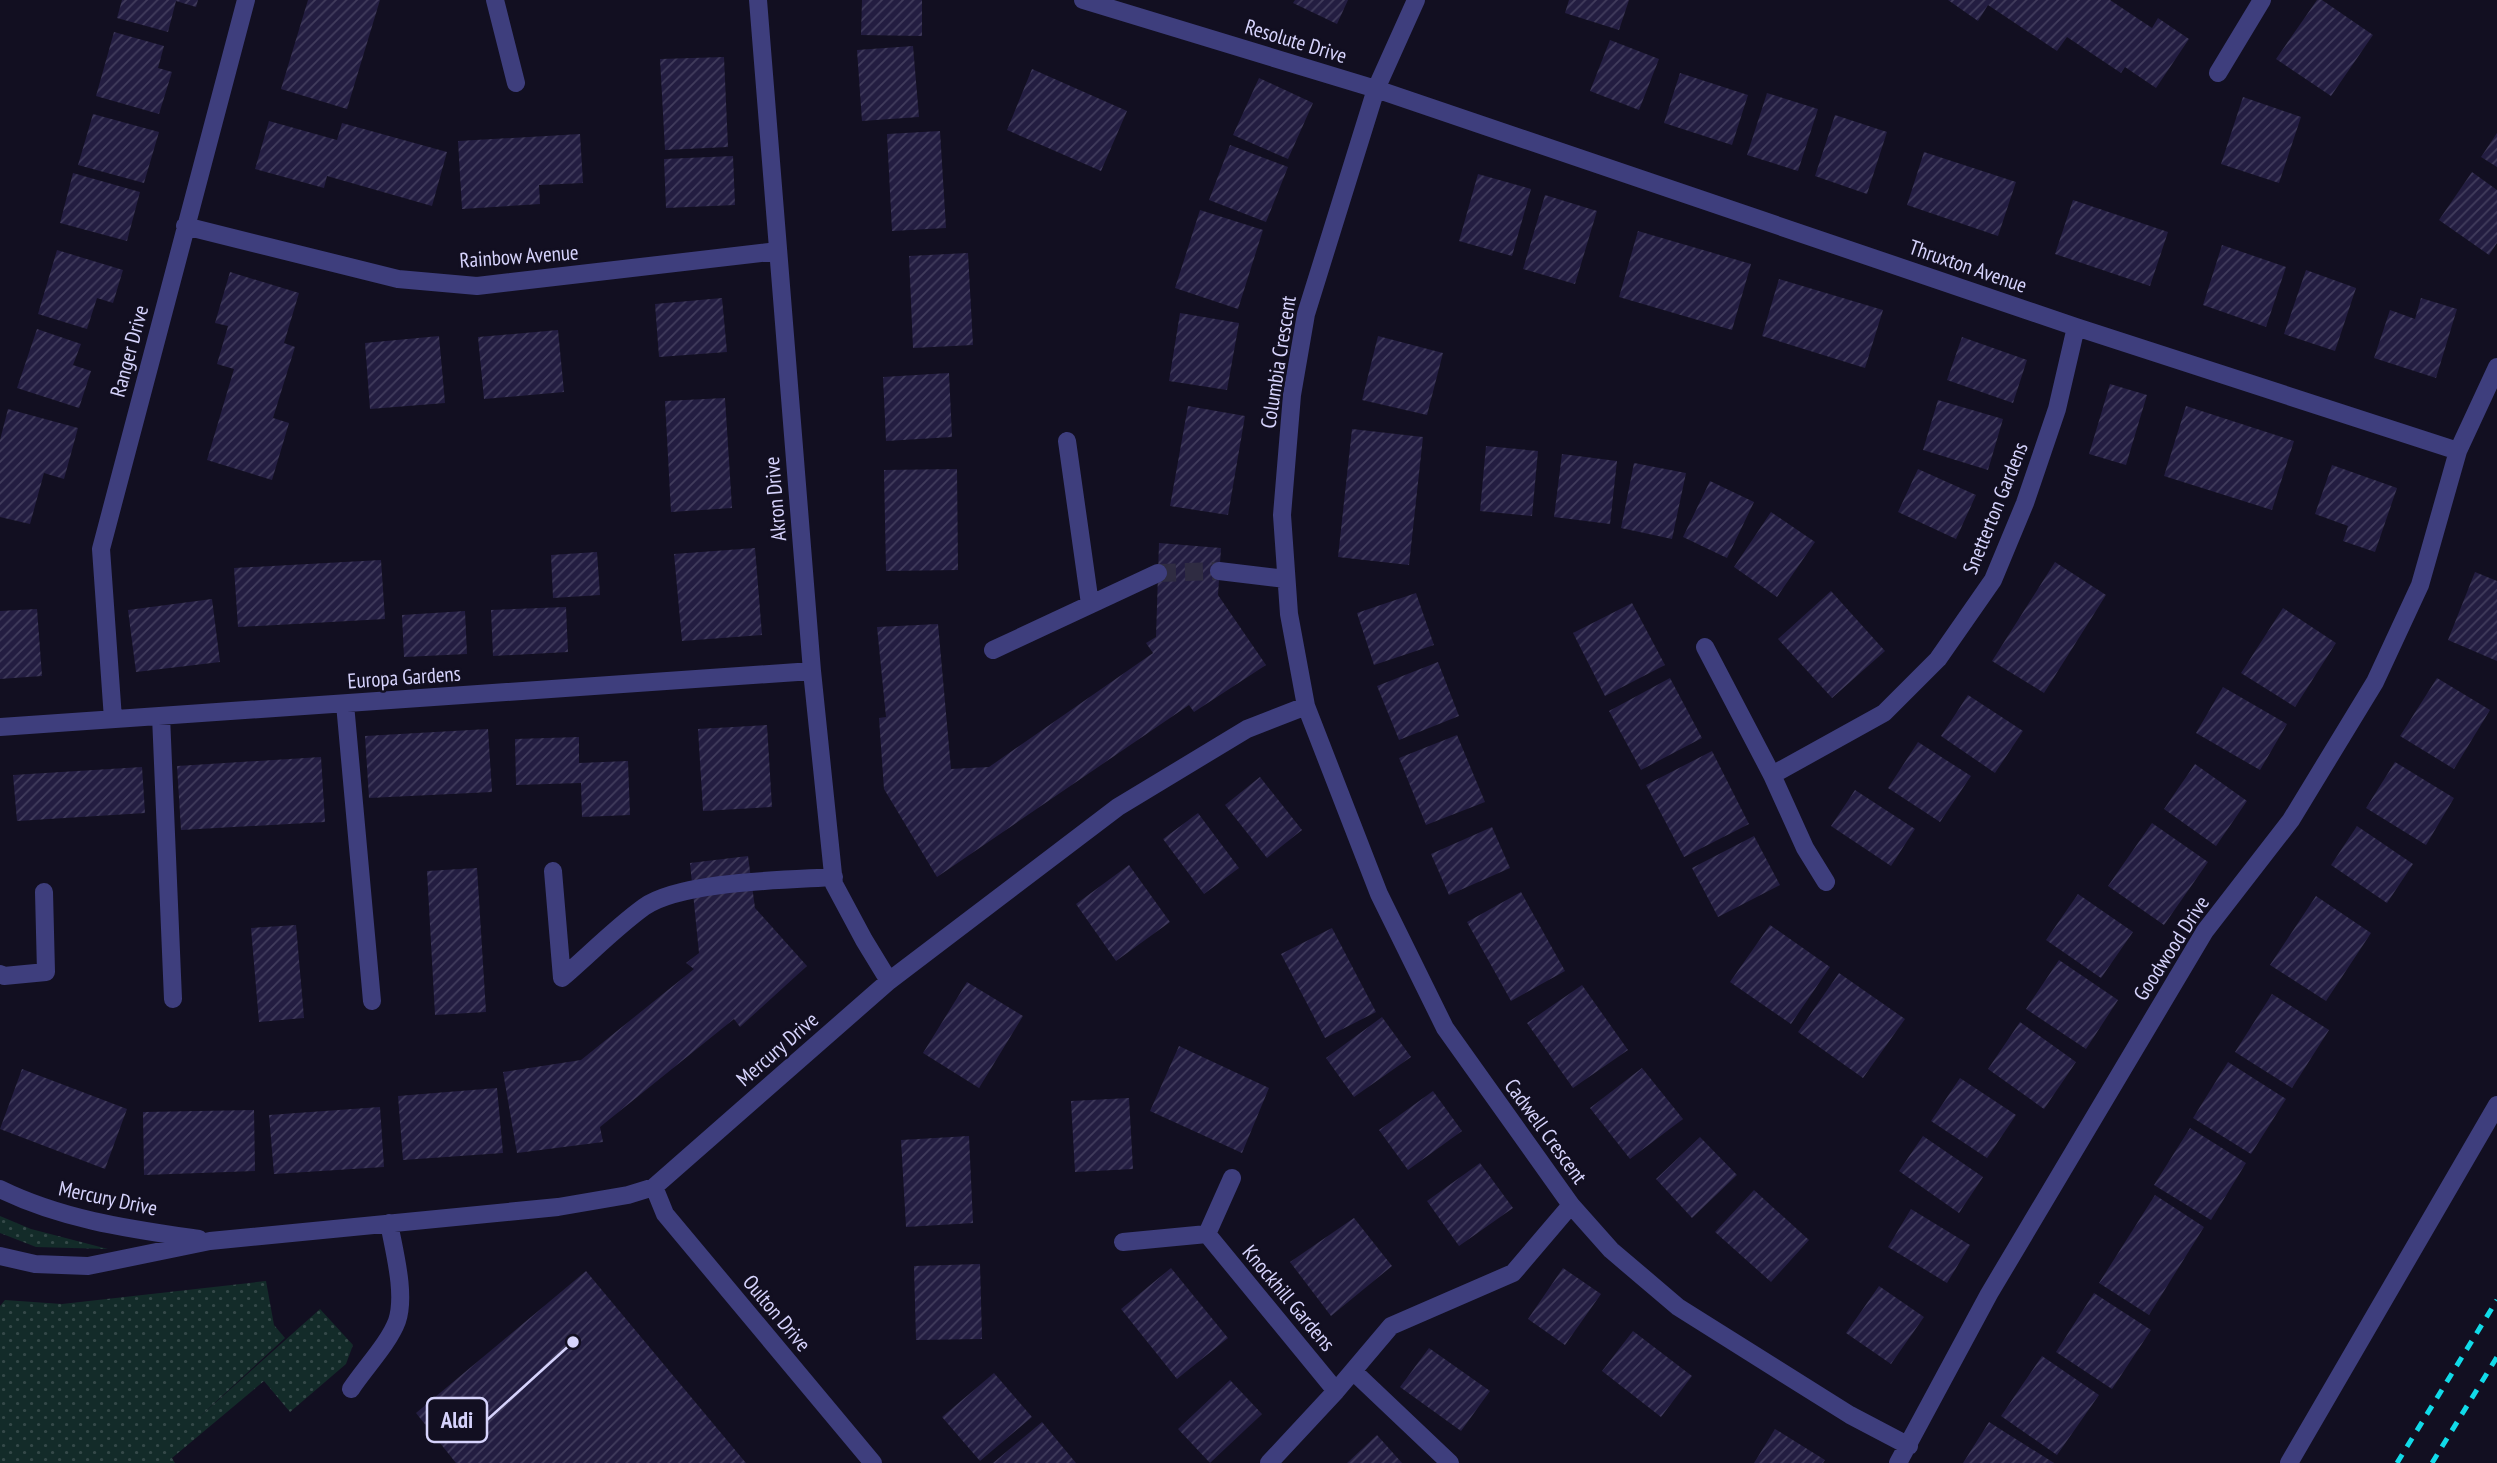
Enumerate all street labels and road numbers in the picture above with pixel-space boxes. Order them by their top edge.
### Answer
street label: Resolute Drive [1242,13,1350,69]
street label: Thruxton Avenue [1905,233,2031,299]
street label: Rainbow Avenue [459,238,579,274]
street label: Columbia Crescent [1254,294,1302,430]
street label: Ranger Drive [104,302,154,400]
street label: Snetterton Gardens [1956,438,2034,578]
street label: Akron Drive [758,456,792,542]
street label: Europa Gardens [346,660,462,694]
street label: Goodwood Drive [2127,890,2215,1006]
street label: Mercury Drive [730,1006,824,1092]
street label: Cadwell Crescent [1499,1073,1593,1189]
street label: Mercury Drive [56,1174,160,1222]
street label: Knockhill Gardens [1237,1239,1341,1357]
street label: Oulton Drive [737,1269,817,1357]

